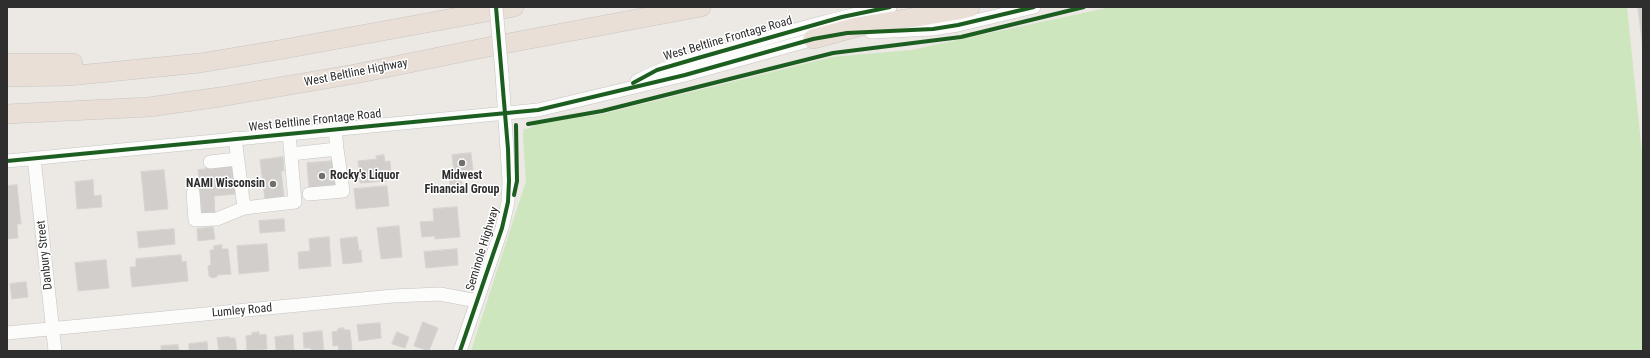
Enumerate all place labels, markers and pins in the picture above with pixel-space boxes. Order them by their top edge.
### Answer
marker: Midwest Financial Group [457,158,467,168]
place label: Rocky's Liquor [330,169,399,183]
place label: Midwest Financial Group [425,169,499,197]
marker: Rocky's Liquor [317,171,327,181]
place label: NAMI Wisconsin [186,177,265,191]
marker: NAMI Wisconsin [268,179,278,189]

